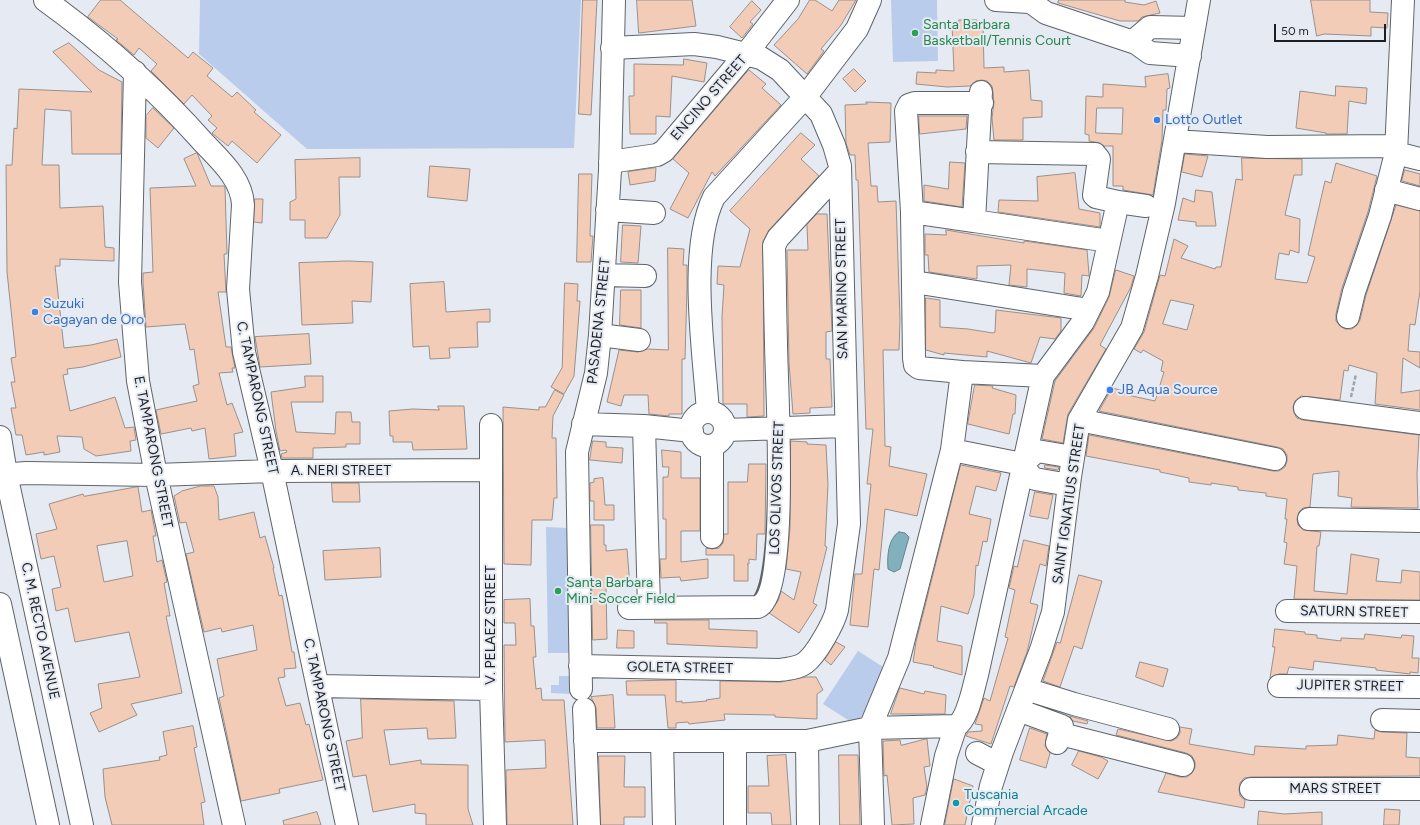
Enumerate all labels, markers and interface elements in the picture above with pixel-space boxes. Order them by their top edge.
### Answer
scale bar [1276,16,1388,42]
place label: Santa Barbara Basketball/Tennis Court [923,17,1071,50]
text: 50 m [1281,24,1309,38]
marker: Santa Barbara Basketball/Tennis Court [910,28,920,38]
street label: ENCINO STREET [667,52,751,144]
place label: Lotto Outlet [1165,112,1243,128]
marker: Lotto Outlet [1152,115,1162,125]
street label: SAN MARINO STREET [832,218,852,360]
street label: PASADENA STREET [584,257,614,385]
place label: Suzuki Cagayan de Oro [43,296,144,328]
marker: Suzuki Cagayan de Oro [30,307,40,317]
street label: C. TAMPARONG STREET [233,320,281,476]
street label: E. TAMPARONG STREET [130,375,176,529]
place label: JB Aqua Source [1118,382,1218,398]
marker: JB Aqua Source [1105,385,1115,395]
street label: LOS OLIVOS STREET [766,421,788,555]
street label: SAINT IGNATIUS STREET [1049,423,1089,585]
street label: A. NERI STREET [291,463,391,479]
street label: C. M. RECTO AVENUE [17,561,63,701]
street label: V. PELAEZ STREET [483,565,499,685]
place label: Santa Barbara Mini-Soccer Field [566,575,675,608]
marker: Santa Barbara Mini-Soccer Field [553,586,563,596]
street label: SATURN STREET [1300,603,1408,621]
street label: C. TAMPARONG STREET [300,637,348,793]
street label: GOLETA STREET [627,659,733,677]
street label: JUPITER STREET [1297,677,1403,695]
street label: MARS STREET [1289,781,1381,797]
place label: Tuscania Commercial Arcade [964,787,1088,820]
marker: Tuscania Commercial Arcade [951,798,961,808]

